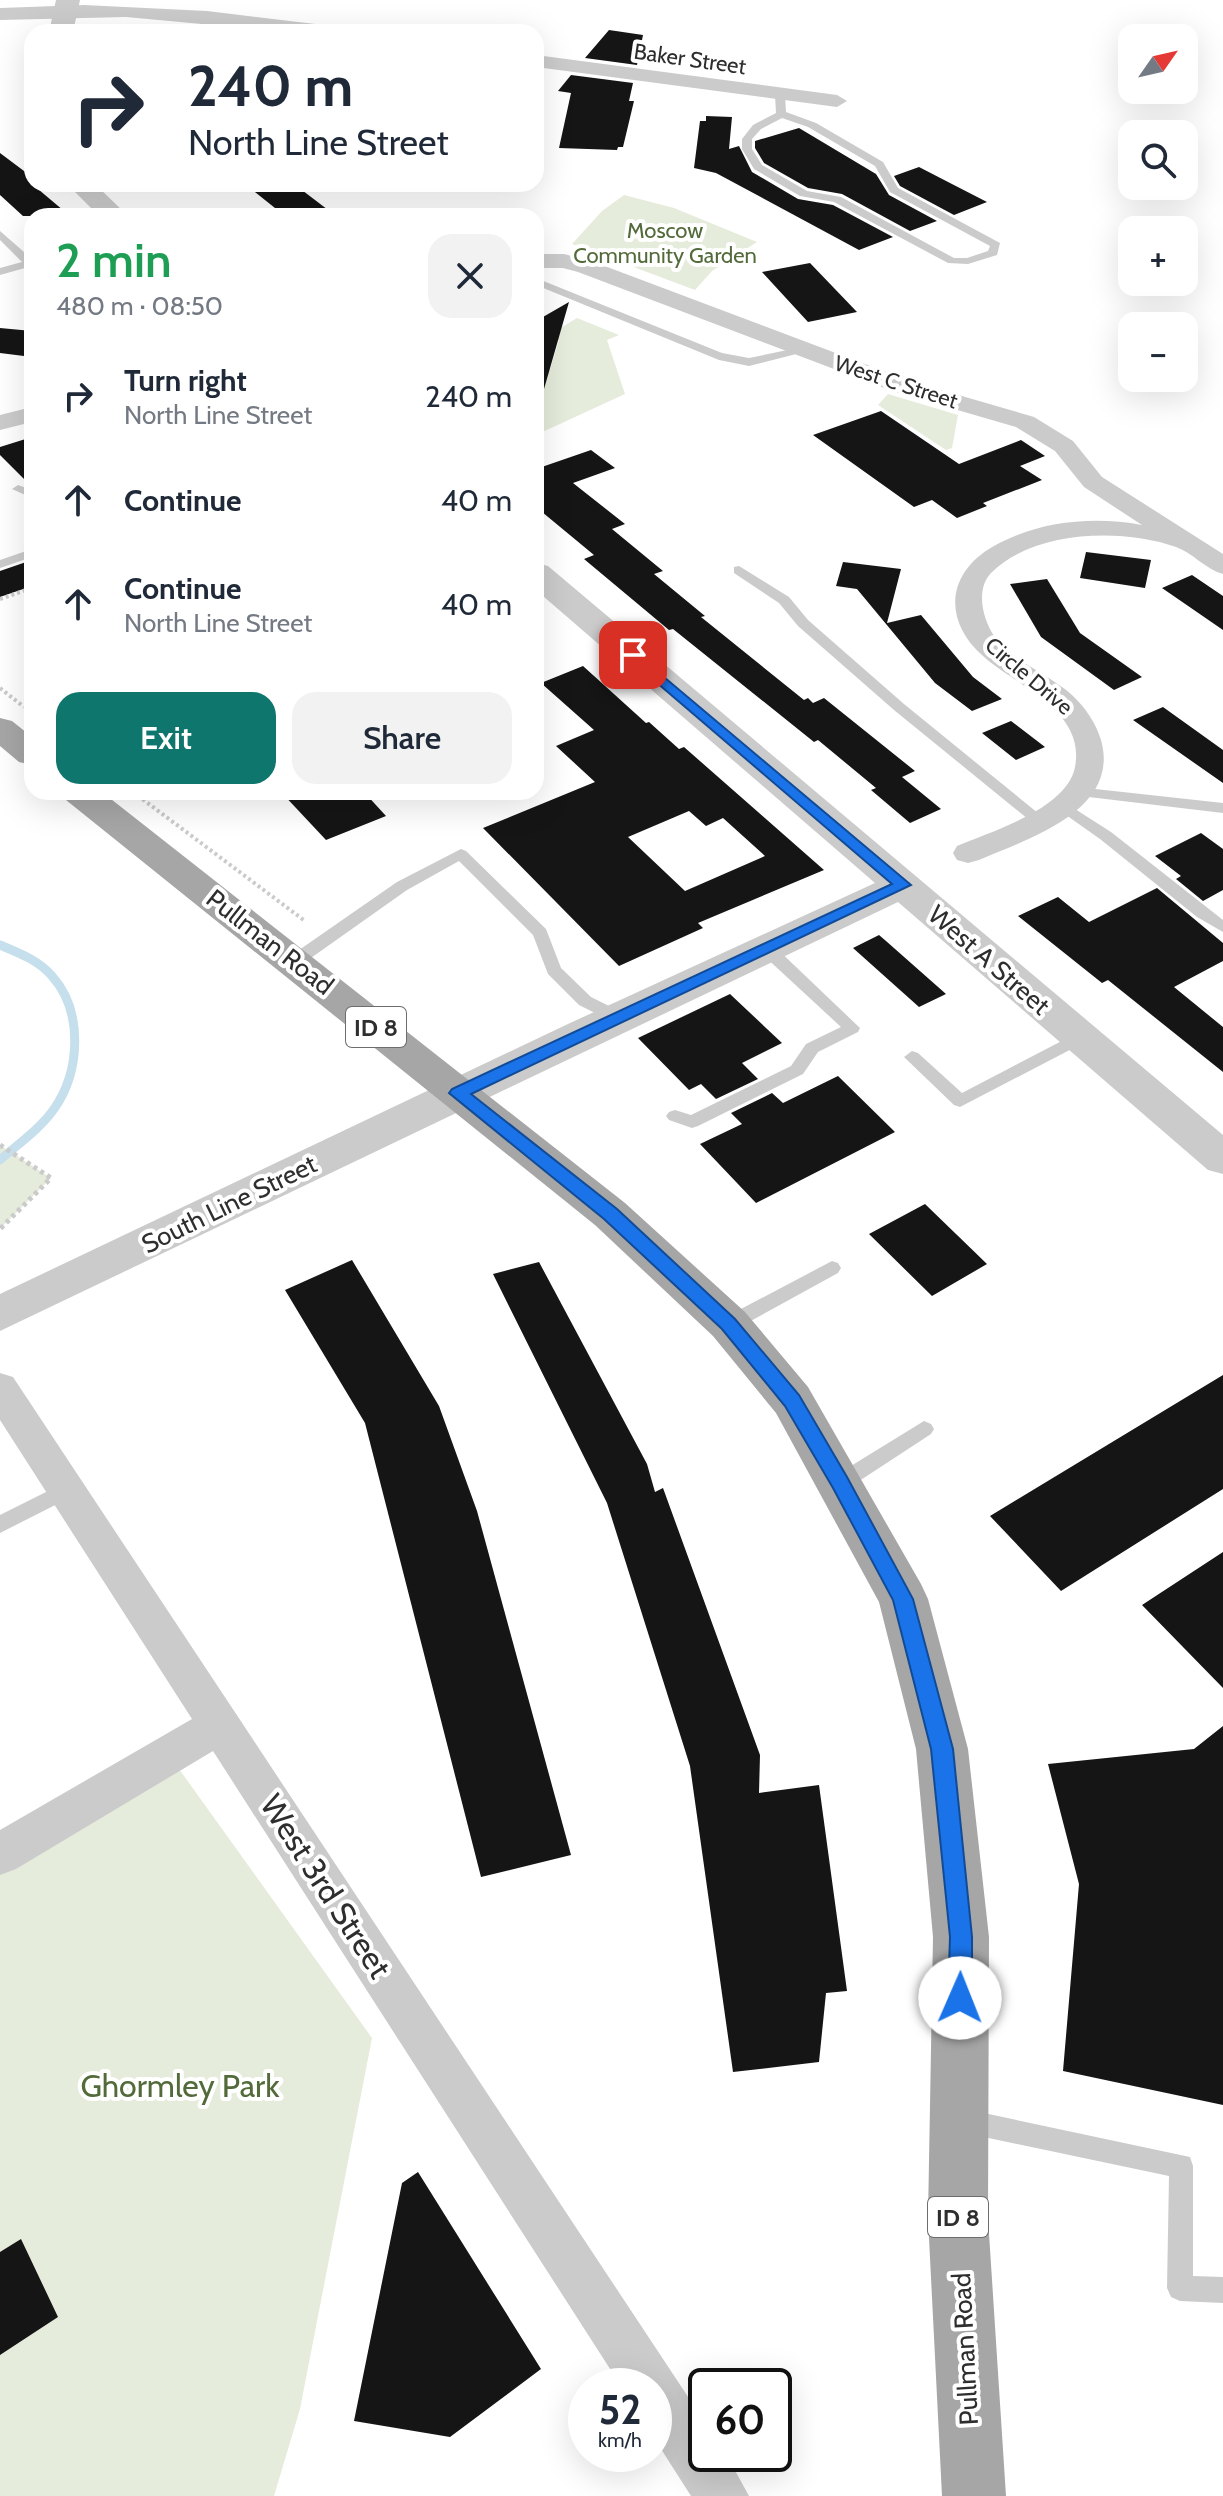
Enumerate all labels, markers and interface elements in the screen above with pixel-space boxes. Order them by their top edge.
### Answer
north arrow [1118,24,1198,104]
map controls [1118,24,1198,392]
street label: Baker Street [632,38,748,80]
text: 240 m [188,52,353,120]
icon: right [56,56,160,160]
text: North Line Street [188,120,449,164]
button: search [1118,120,1198,200]
button: + [1118,216,1198,296]
park label: Moscow Community Garden [573,217,757,269]
text: 2 min [56,231,172,289]
button: close [428,234,512,318]
text: 480 m · 08:50 [56,290,223,322]
button: − [1118,312,1198,392]
street label: West C Street [831,349,961,415]
text: Turn right [124,362,247,399]
icon: right [56,374,100,418]
text: 240 m [425,378,512,415]
text: North Line Street [124,399,312,431]
icon: ahead [56,478,100,522]
text: Continue [124,482,241,519]
text: 40 m [441,482,512,519]
text: Continue [124,570,241,607]
icon: ahead [56,582,100,626]
text: 40 m [441,586,512,623]
text: North Line Street [124,607,312,639]
pin [599,621,667,689]
street label: Circle Drive [980,632,1078,720]
icon: arrive [611,633,655,677]
button: Exit [56,692,276,784]
button: Share [292,692,512,784]
street label: Pullman Road [200,882,340,1002]
street label: West A Street [922,898,1057,1022]
road number: ID 8 [346,1007,406,1047]
street label: South Line Street [136,1148,322,1260]
street label: West 3rd Street [252,1787,400,1985]
position arrow [918,1956,1002,2040]
park label: Ghormley Park [80,2066,280,2105]
road number: ID 8 [928,2197,988,2237]
street label: Pullman Road [945,2272,985,2426]
speed limit sign: 60 [688,2368,792,2472]
text: 52 [599,2385,641,2434]
text: km/h [598,2428,642,2452]

